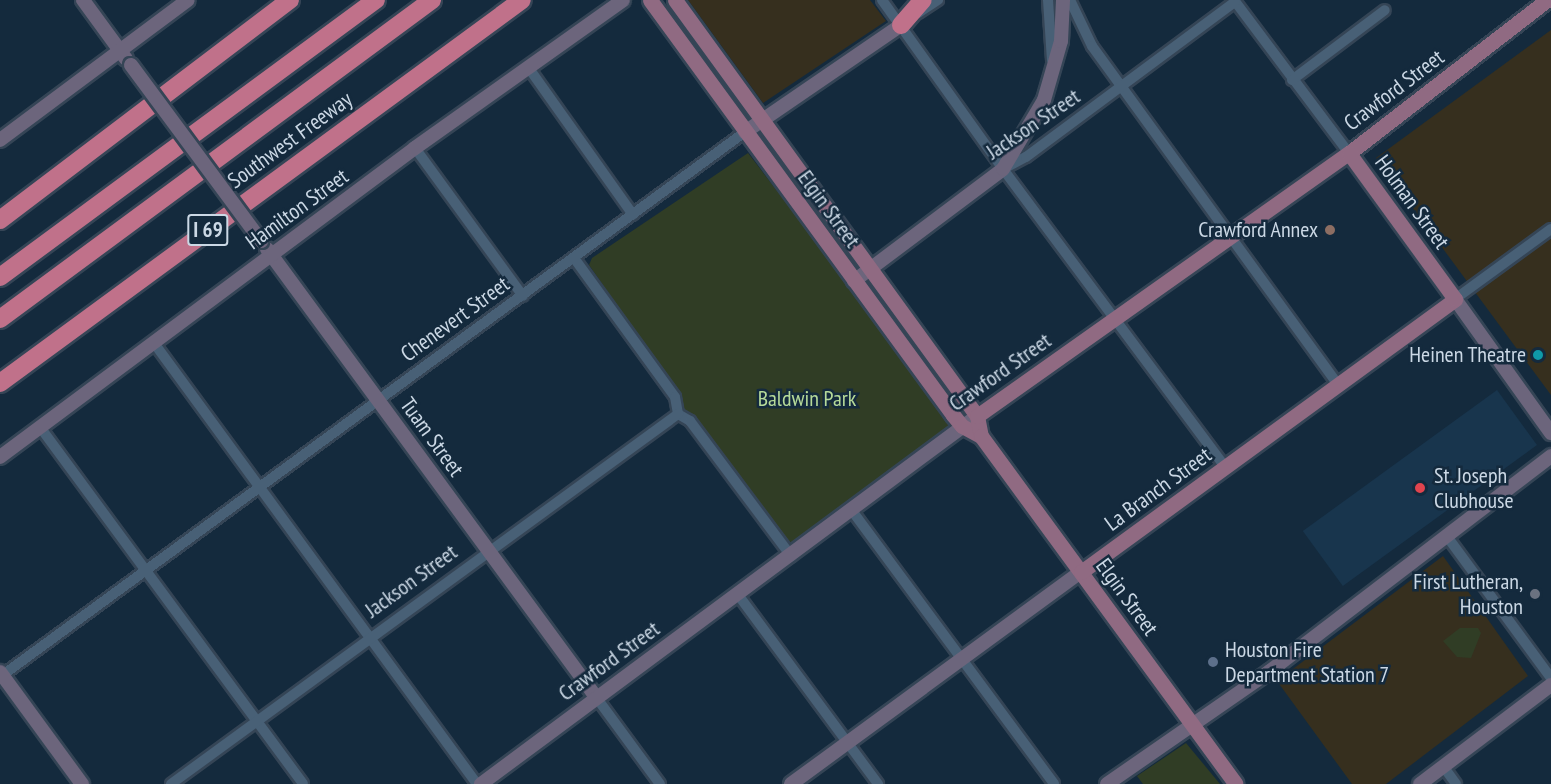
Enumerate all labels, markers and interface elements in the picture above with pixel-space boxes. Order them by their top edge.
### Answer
street label: Crawford Street [1339,44,1449,136]
street label: Jackson Street [981,83,1085,165]
street label: Southwest Freeway [223,86,357,194]
street label: Holman Street [1369,150,1455,254]
street label: Hamilton Street [241,163,353,255]
street label: Elgin Street [792,165,866,253]
road number: I 69 [187,212,229,248]
place label: Crawford Annex [1198,217,1318,243]
marker: Crawford Annex [1323,223,1337,237]
street label: Chenevert Street [396,271,514,367]
street label: Crawford Street [944,327,1056,417]
place label: Heinen Theatre [1409,342,1526,368]
marker: Heinen Theatre [1531,348,1545,362]
park label: Baldwin Park [758,386,856,412]
street label: Tuam Street [395,392,469,482]
street label: La Branch Street [1100,442,1216,536]
place label: St. Joseph Clubhouse [1434,462,1514,514]
marker: St. Joseph Clubhouse [1411,479,1429,497]
street label: Jackson Street [360,539,462,623]
street label: Elgin Street [1090,553,1164,641]
place label: First Lutheran, Houston [1413,568,1523,620]
marker: First Lutheran, Houston [1528,587,1542,601]
street label: Crawford Street [553,616,665,706]
place label: Houston Fire Department Station 7 [1225,636,1389,688]
marker: Houston Fire Department Station 7 [1206,655,1220,669]

